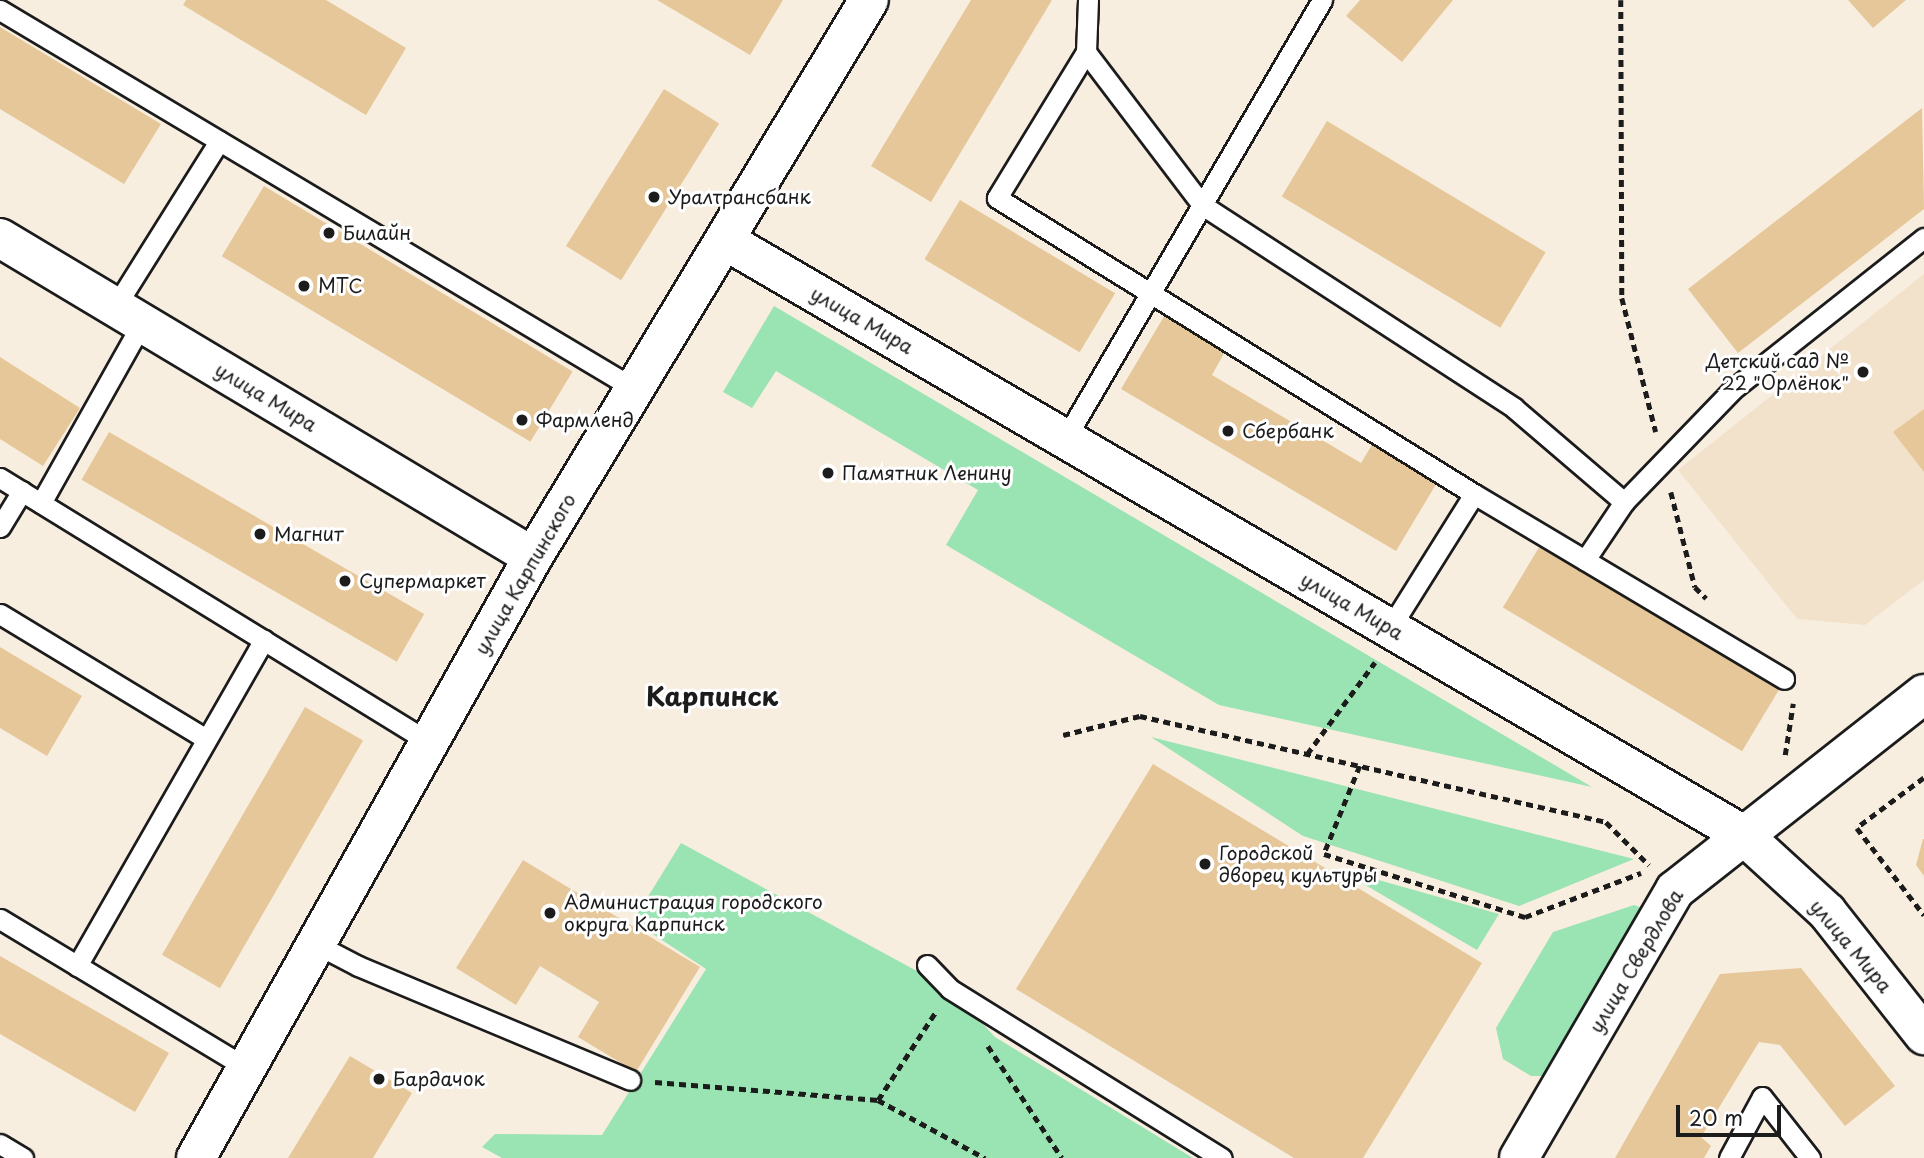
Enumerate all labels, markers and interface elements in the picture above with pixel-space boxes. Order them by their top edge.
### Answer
place label: Уралтрансбанк [668,186,811,208]
marker: Уралтрансбанк [646,189,662,205]
place label: Билайн [343,222,411,244]
marker: Билайн [321,225,337,241]
place label: МТС [318,275,363,297]
marker: МТС [296,278,312,294]
street label: улица Мира [806,281,918,359]
place label: Детский сад № 22 "Орлёнок" [1705,350,1849,394]
street label: улица Мира [211,357,321,437]
marker: Детский сад № 22 "Орлёнок" [1855,364,1871,380]
place label: Фармленд [536,409,634,431]
marker: Фармленд [514,412,530,428]
place label: Сбербанк [1242,420,1334,442]
marker: Сбербанк [1220,423,1236,439]
place label: Памятник Ленину [842,462,1013,484]
marker: Памятник Ленину [820,465,836,481]
street label: улица Карпинского [470,489,580,659]
place label: Магнит [274,523,344,545]
marker: Магнит [252,526,268,542]
street label: улица Мира [1296,567,1408,645]
place label: Супермаркет [359,570,486,592]
marker: Супермаркет [337,573,353,589]
district label: Карпинск [646,680,778,712]
place label: Городской дворец культуры [1219,842,1379,886]
marker: Городской дворец культуры [1197,856,1213,872]
street label: улица Свердлова [1584,885,1688,1037]
place label: Администрация городского округа Карпинск [564,891,823,935]
street label: улица Мира [1805,894,1897,998]
marker: Администрация городского округа Карпинск [542,905,558,921]
place label: Бардачок [393,1068,485,1090]
marker: Бардачок [371,1071,387,1087]
scale bar [1679,1092,1784,1136]
text: 20 m [1689,1101,1743,1133]

